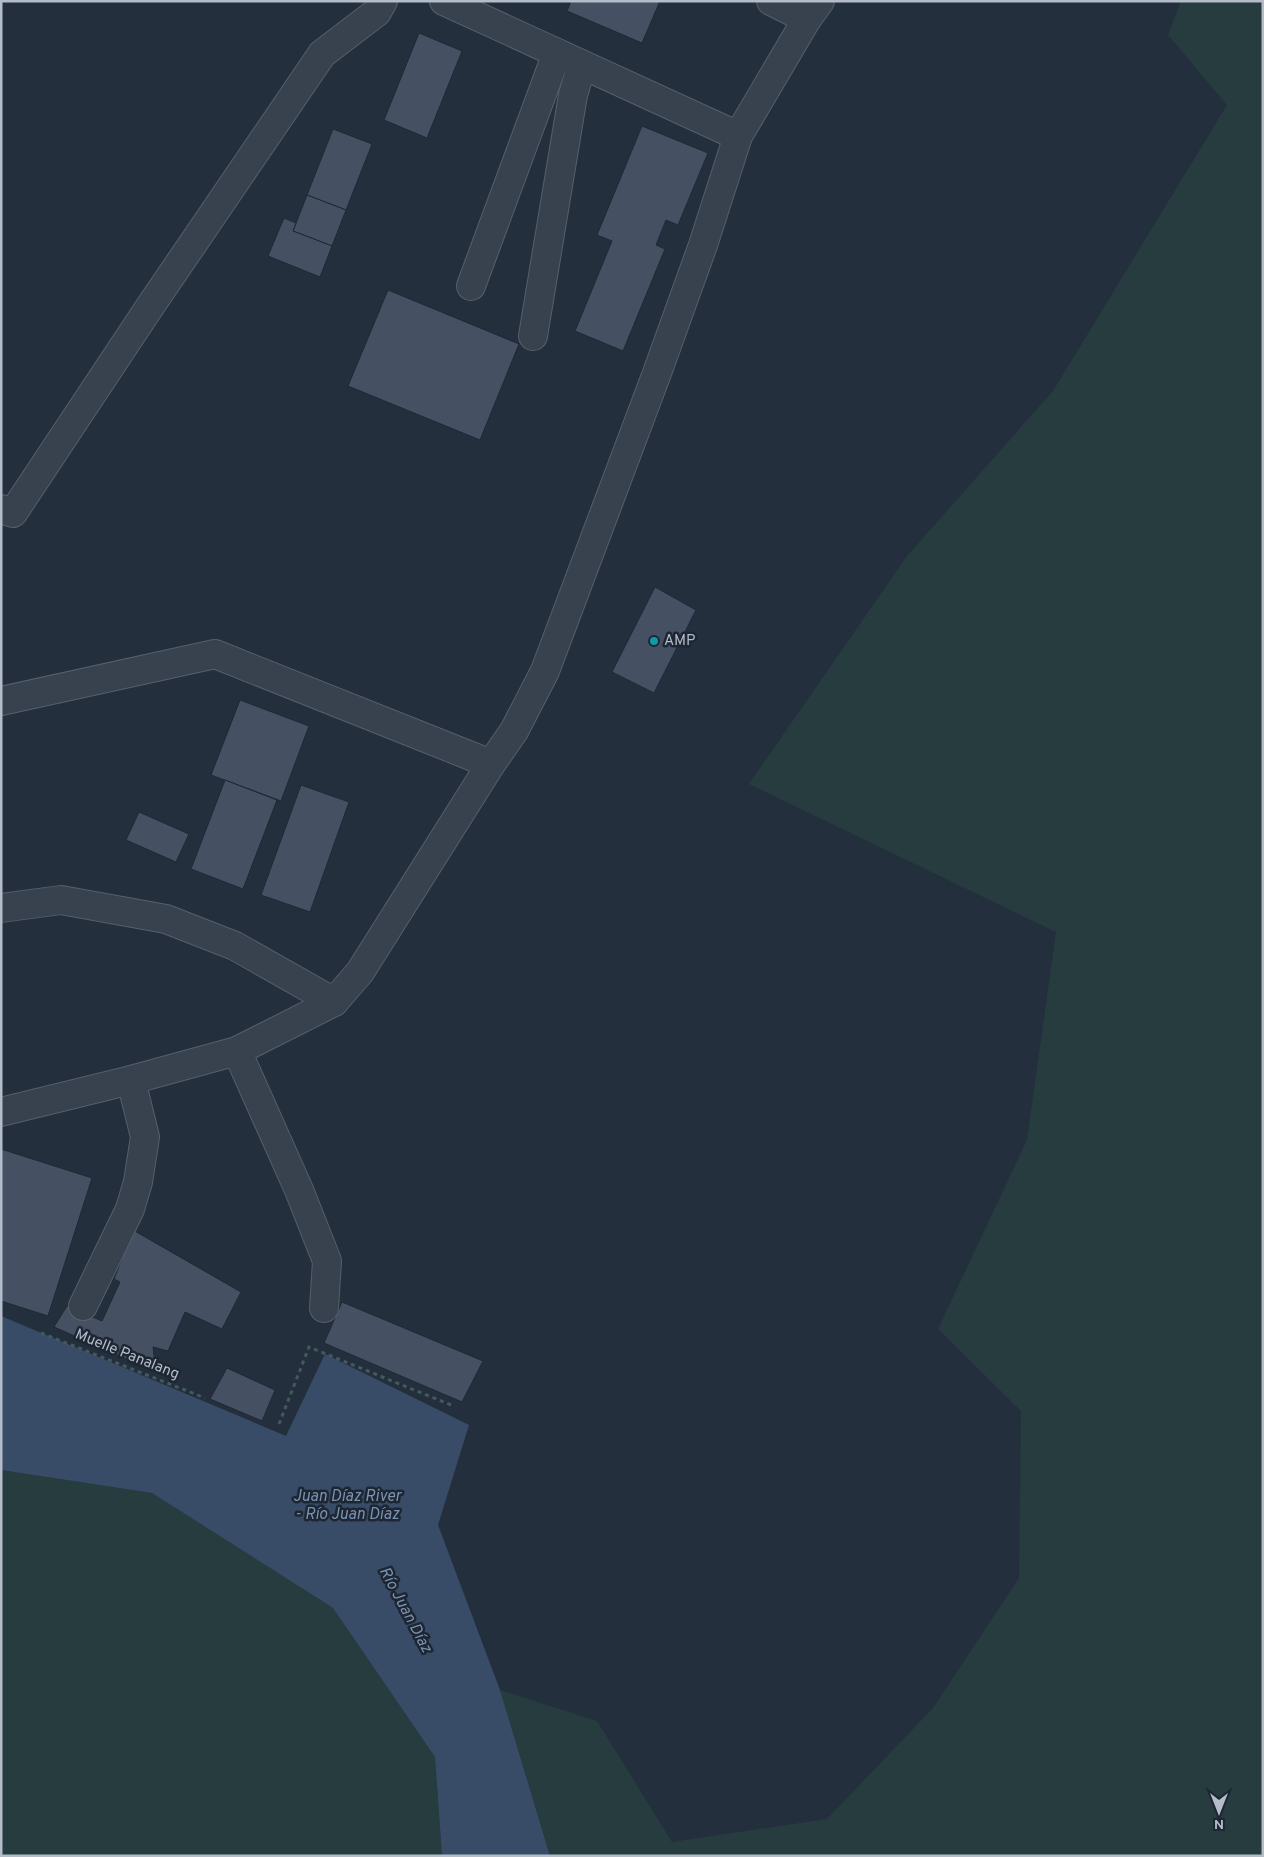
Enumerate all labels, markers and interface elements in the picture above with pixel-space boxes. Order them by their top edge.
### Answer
place label: AMP [664,632,695,651]
marker: AMP [648,635,660,647]
street label: Muelle Panalang [72,1325,182,1385]
water label: Juan Díaz River - Río Juan Díaz [293,1487,403,1525]
water label: Río Juan Díaz [374,1564,437,1657]
north arrow [1194,1787,1244,1837]
text: N [1214,1815,1224,1832]

